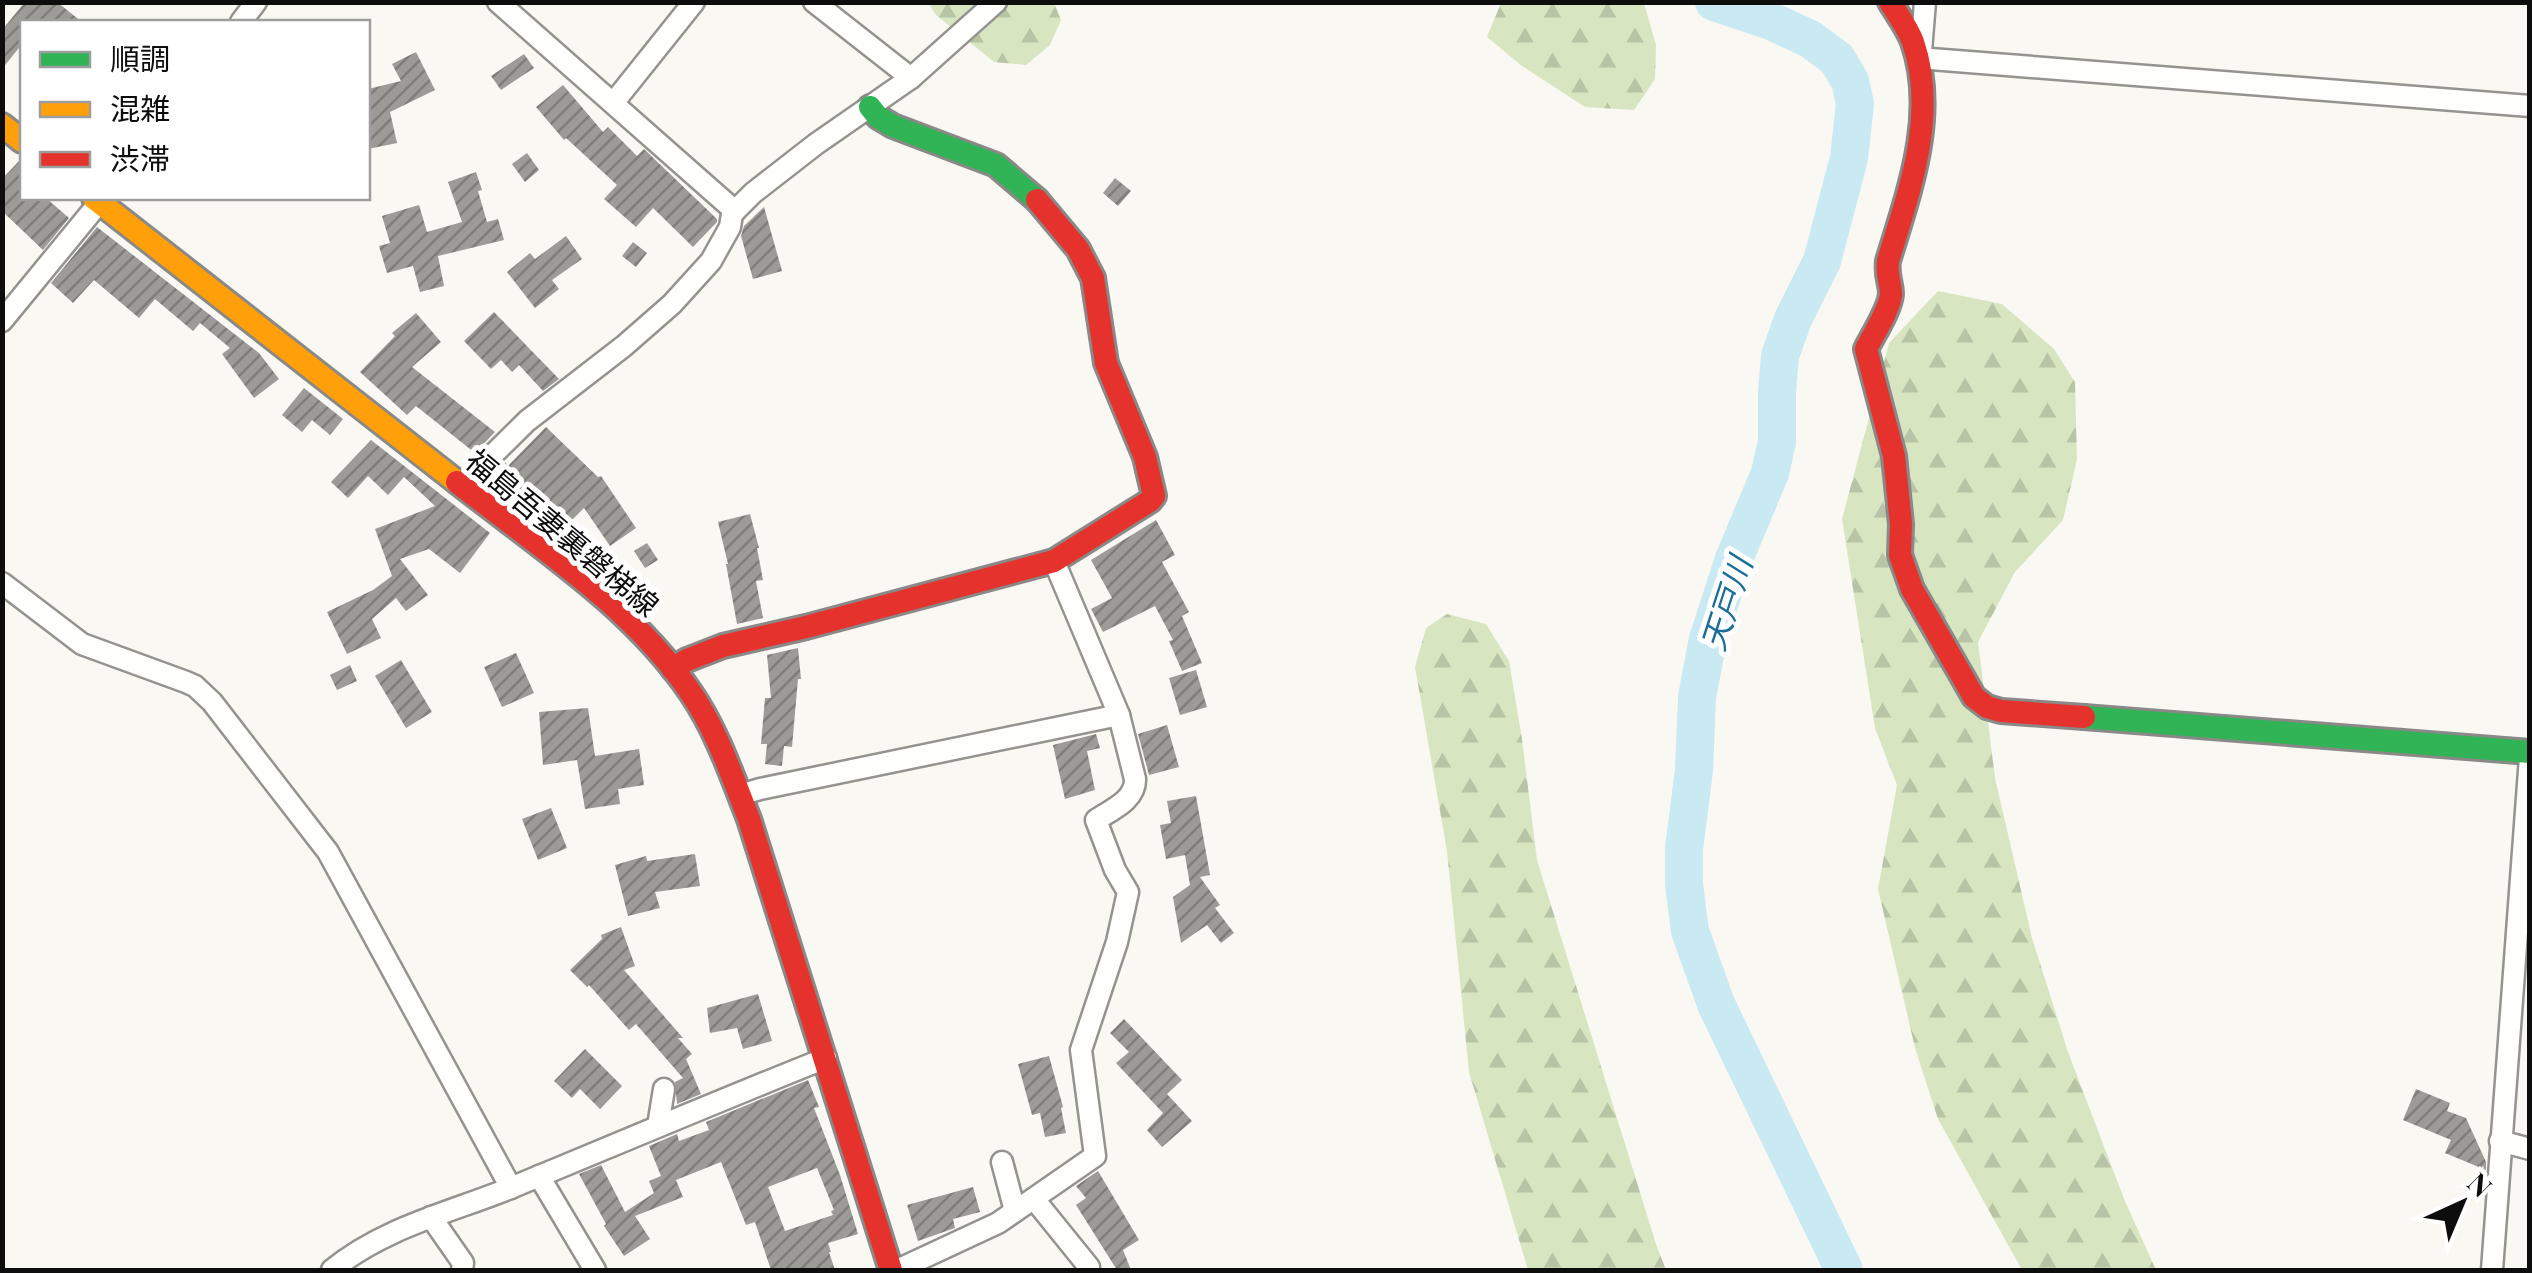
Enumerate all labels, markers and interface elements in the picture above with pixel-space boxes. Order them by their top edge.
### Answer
legend [20,20,370,200]
text: 順調 [110,38,170,78]
text: 混雑 [110,88,170,128]
text: 渋滞 [110,138,170,178]
street label: 福島吾妻裏磐梯線 [458,440,668,624]
water label: 天戸川 [1690,548,1761,655]
north arrow [2412,1153,2512,1253]
text: N [2460,1164,2501,1204]

